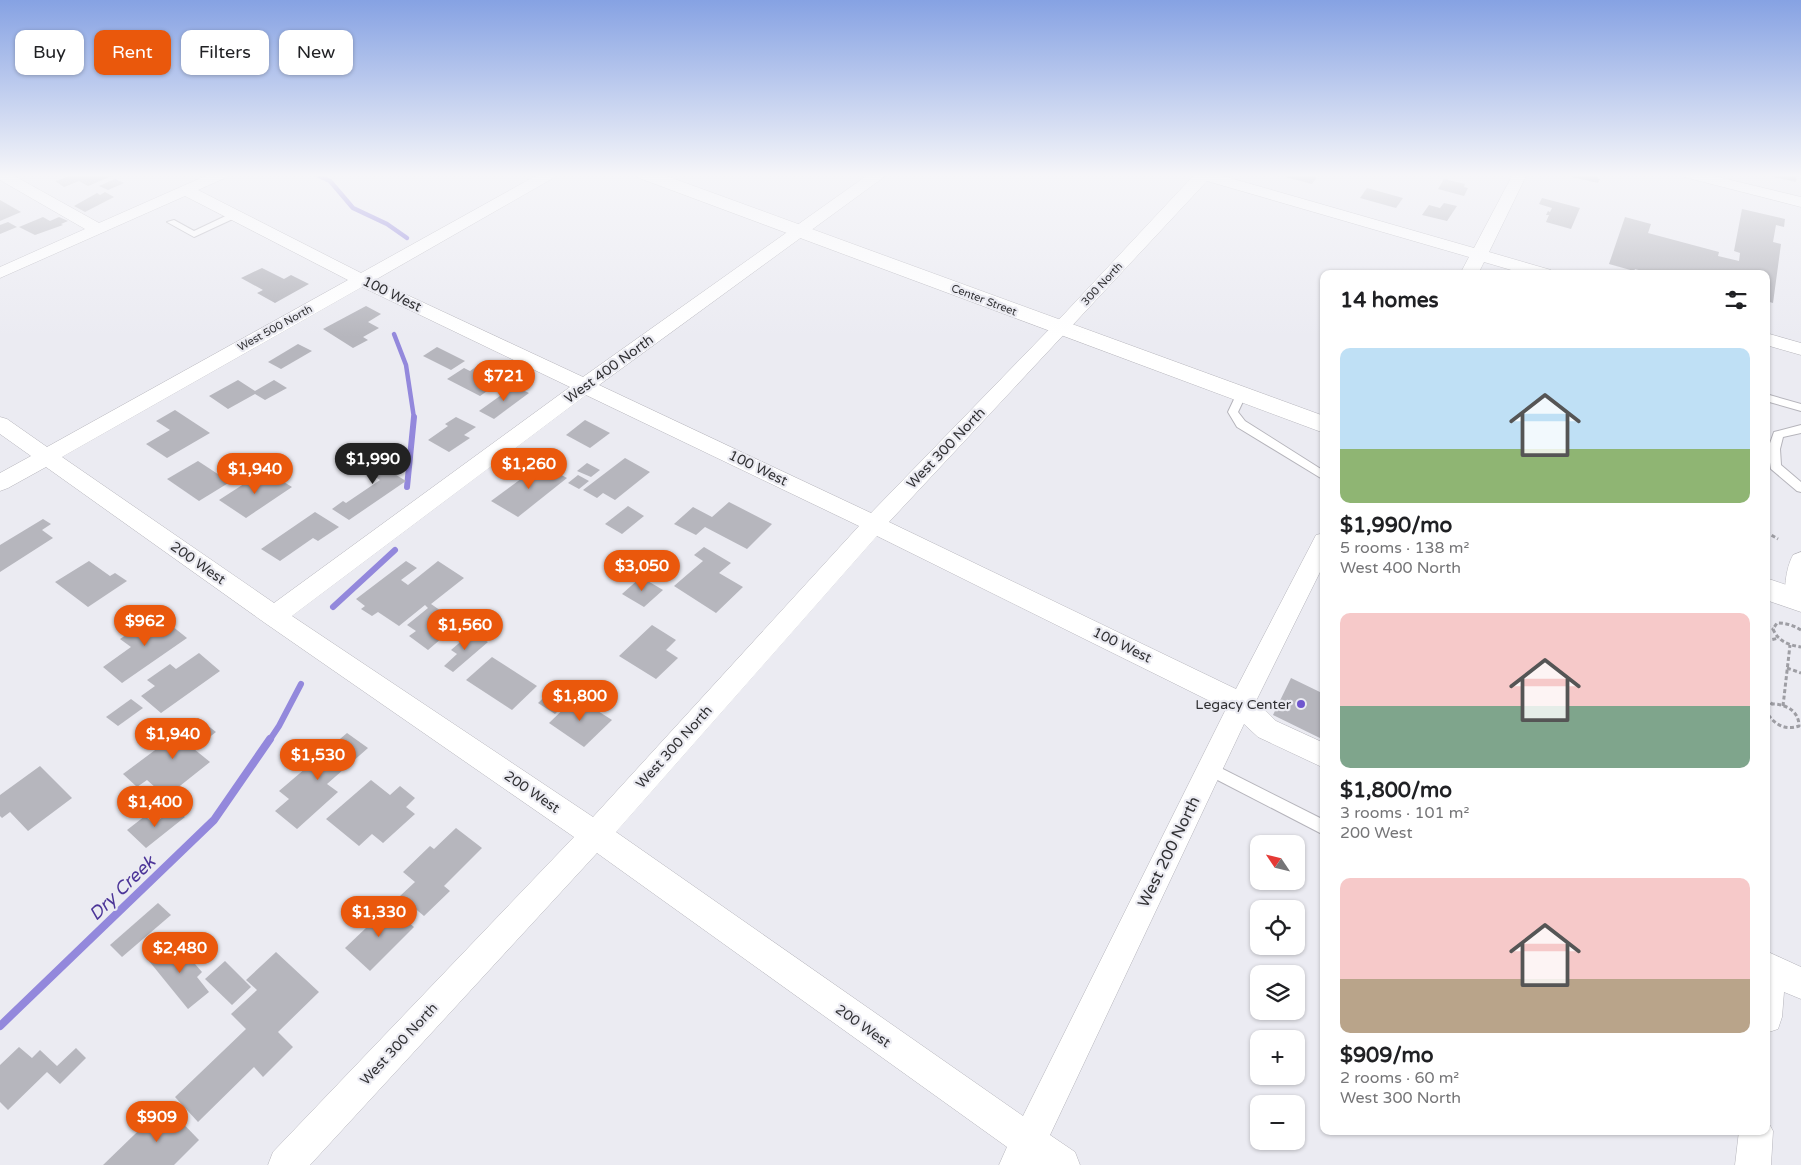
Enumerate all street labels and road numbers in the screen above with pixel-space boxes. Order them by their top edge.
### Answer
street label: 300 North [1079,260,1125,308]
street label: 100 West [360,272,425,316]
street label: Center Street [949,282,1019,318]
street label: West 500 North [235,302,315,354]
street label: West 400 North [561,331,657,407]
street label: West 300 North [903,404,989,492]
street label: 100 West [726,446,791,490]
street label: 200 West [167,538,229,589]
street label: 100 West [1090,623,1155,667]
street label: West 300 North [632,702,716,792]
street label: 200 West [501,767,564,817]
street label: West 200 North [1133,793,1205,911]
street label: West 300 North [357,999,441,1089]
street label: 200 West [832,1001,894,1052]

